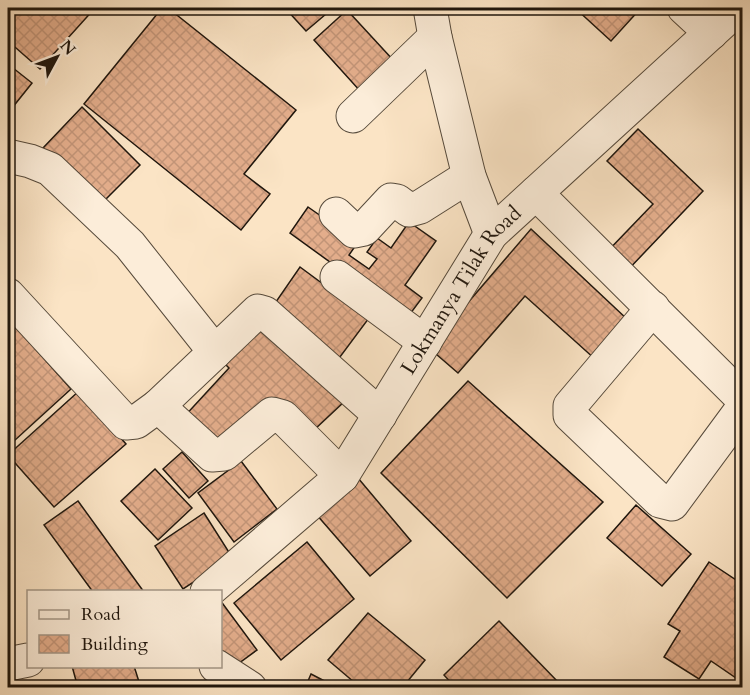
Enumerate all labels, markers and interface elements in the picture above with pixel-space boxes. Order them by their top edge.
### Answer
north arrow [27,27,87,87]
text: N [55,35,80,60]
street label: Lokmanya Tilak Road [394,199,528,380]
legend [27,590,222,668]
text: Road [81,602,121,627]
text: Building [81,632,149,657]

